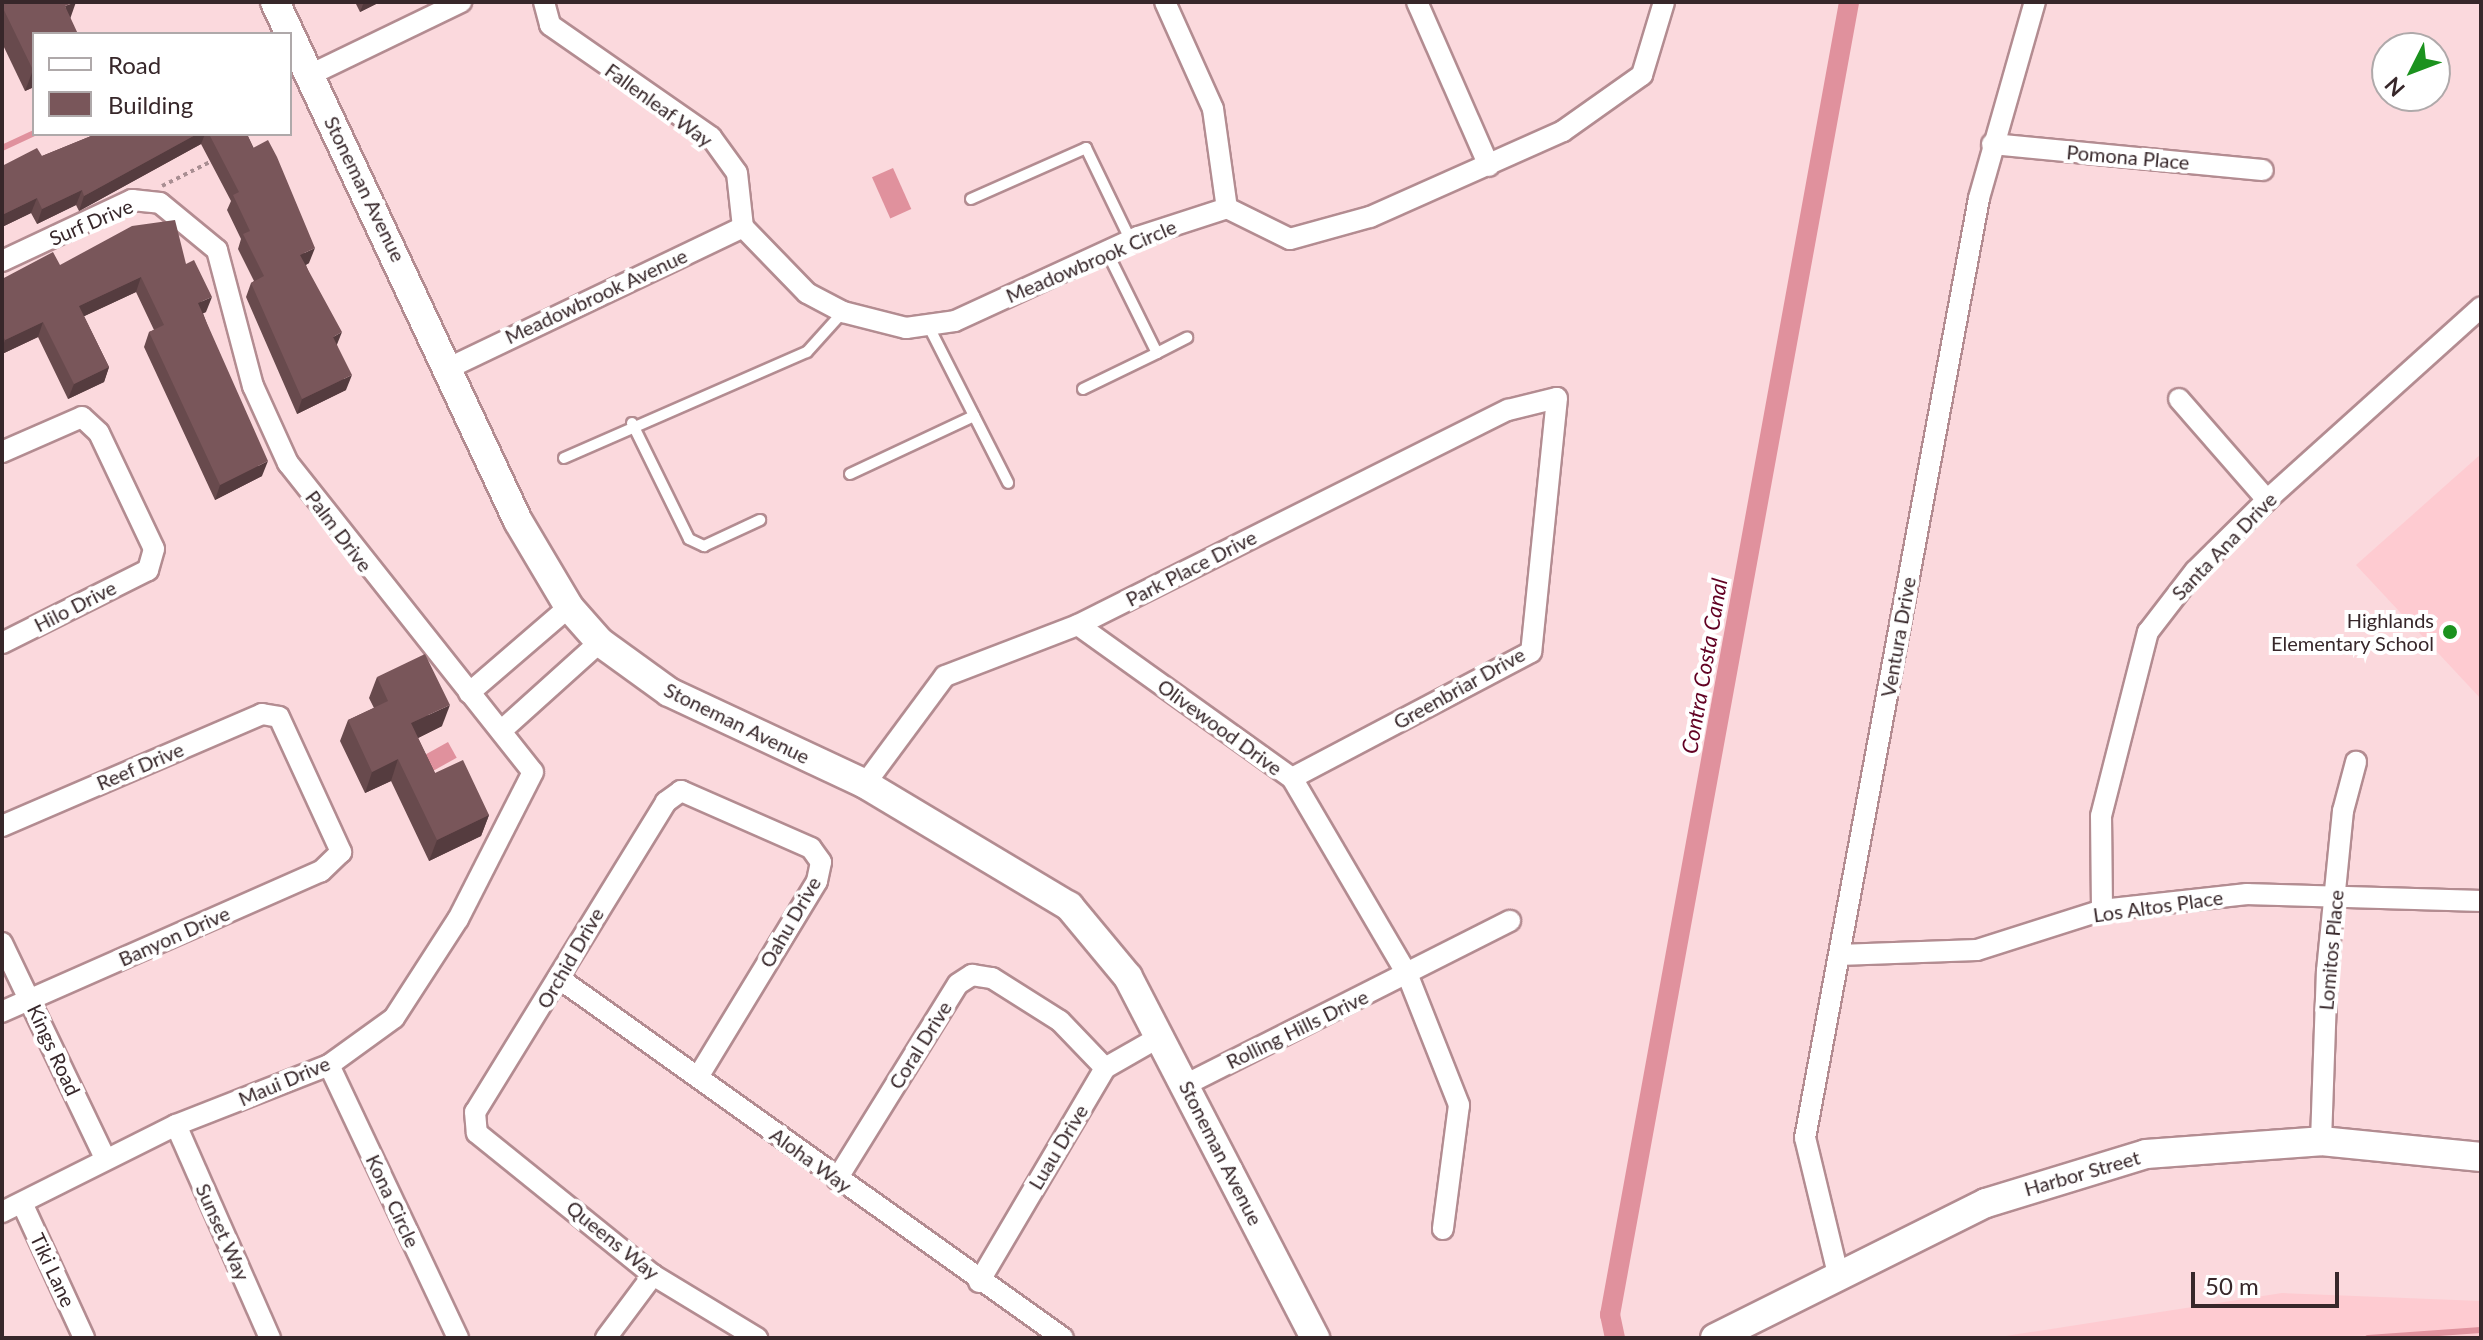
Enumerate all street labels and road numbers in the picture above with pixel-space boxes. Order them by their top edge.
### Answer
street label: Fallenleaf Way [600,58,718,152]
street label: Stoneman Avenue [319,112,411,266]
street label: Pomona Place [2066,140,2190,174]
street label: Surf Drive [45,194,137,250]
street label: Meadowbrook Circle [1002,214,1180,308]
street label: Meadowbrook Avenue [501,243,691,349]
street label: Palm Drive [301,486,377,576]
street label: Santa Ana Drive [2166,487,2282,605]
street label: Park Place Drive [1122,525,1260,611]
street label: Hilo Drive [30,575,120,637]
street label: Ventura Drive [1876,575,1920,699]
street label: Greenbriar Drive [1389,642,1529,734]
street label: Olivewood Drive [1153,674,1287,780]
street label: Stoneman Avenue [660,677,814,769]
street label: Reef Drive [93,737,187,795]
street label: Oahu Drive [754,872,826,972]
street label: Los Altos Place [2091,885,2225,927]
street label: Lomitos Place [2314,889,2348,1011]
street label: Banyon Drive [115,901,233,971]
street label: Orchid Drive [532,903,608,1013]
street label: Rolling Hills Drive [1222,984,1372,1074]
street label: Coral Drive [884,997,956,1093]
street label: Kings Road [22,1001,86,1099]
street label: Maui Drive [235,1051,333,1111]
street label: Stoneman Avenue [1174,1077,1268,1229]
street label: Luau Drive [1023,1100,1093,1194]
street label: Aloha Way [765,1122,857,1198]
street label: Harbor Street [2021,1145,2143,1201]
street label: Kona Circle [361,1151,425,1251]
street label: Sunset Way [191,1180,255,1284]
street label: Queens Way [562,1195,664,1285]
street label: Tiki Lane [26,1229,80,1311]

